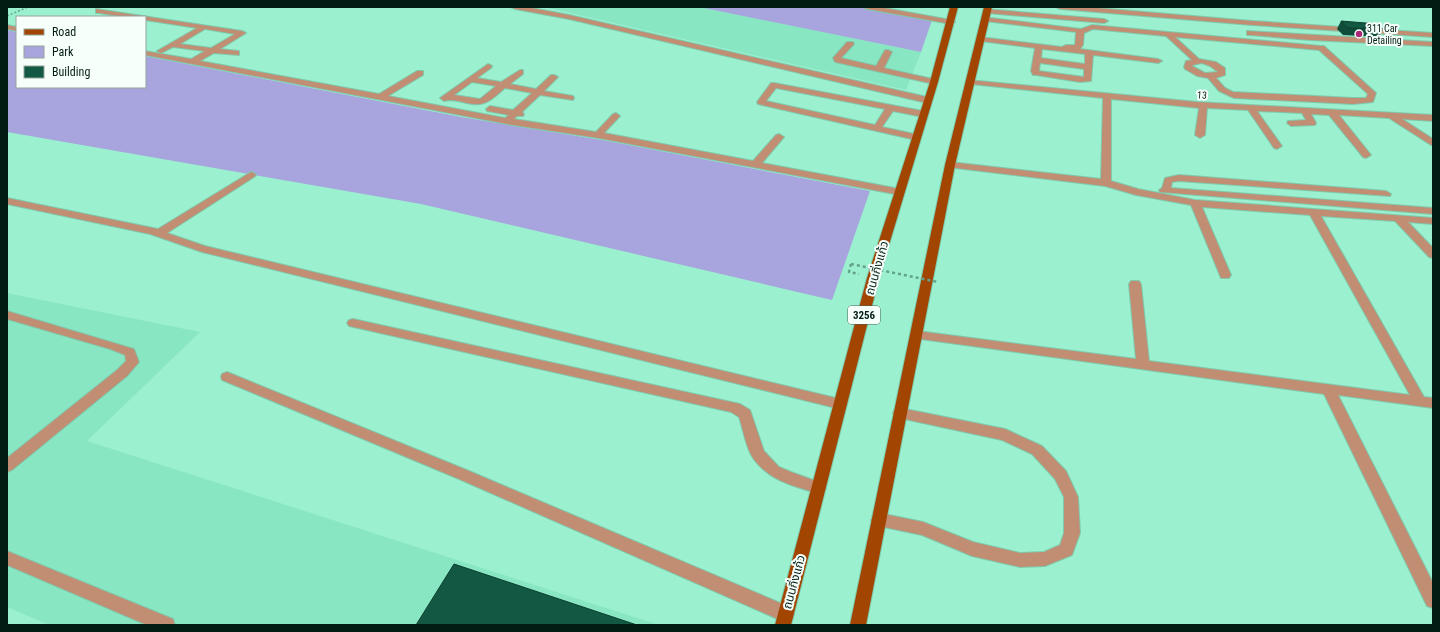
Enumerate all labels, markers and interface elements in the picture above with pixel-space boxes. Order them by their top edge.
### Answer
legend [16,16,146,88]
place label: 311 Car Detailing [1367,23,1402,46]
text: Road [52,25,76,39]
marker: 311 Car Detailing [1354,29,1364,39]
text: Park [52,45,74,59]
text: Building [52,65,90,79]
street label: 13 [1197,89,1207,101]
street label: ถนนกิ่งแก้ว [861,239,891,297]
road number: 3256 [848,306,880,324]
street label: ถนนกิ่งแก้ว [779,553,808,611]

